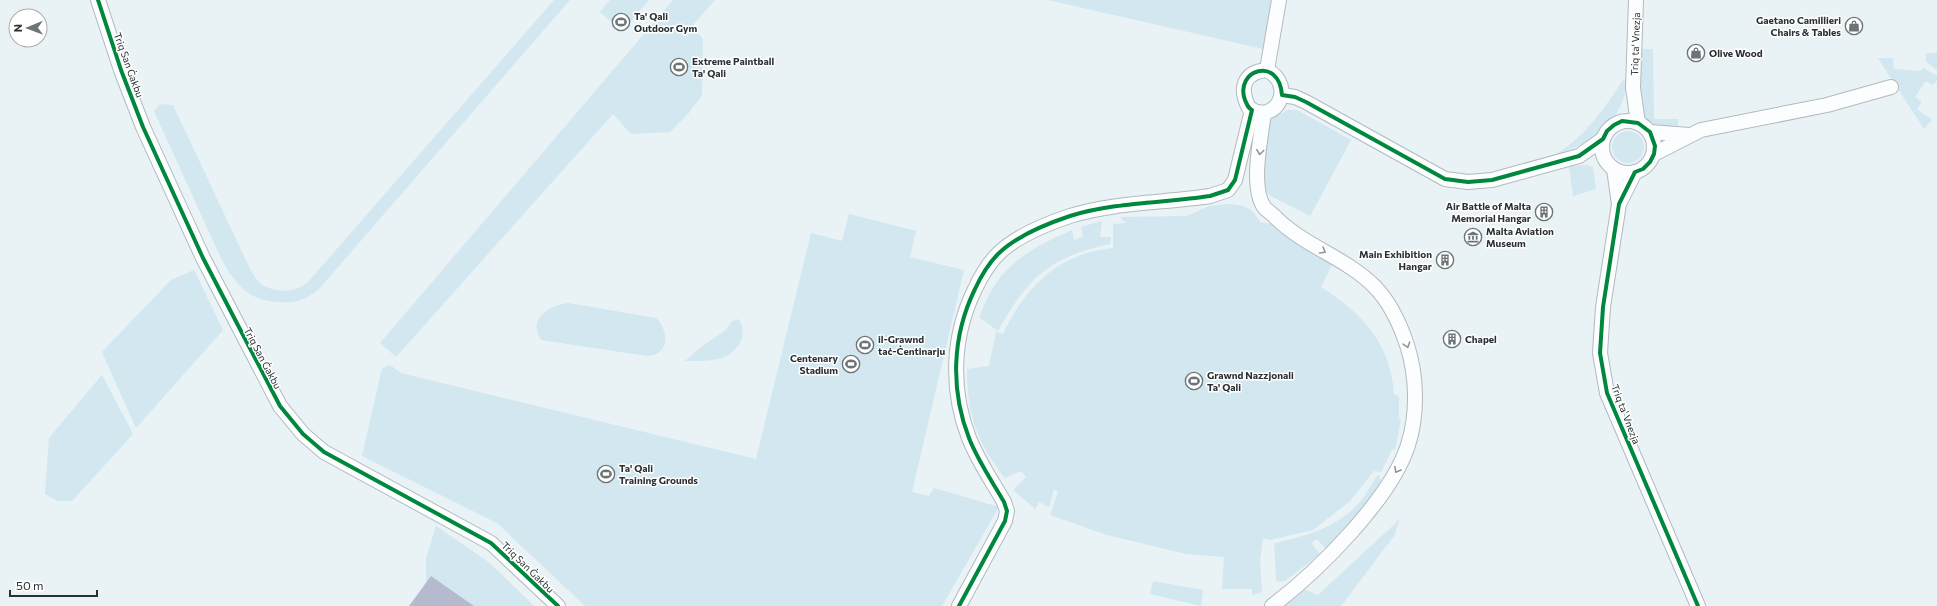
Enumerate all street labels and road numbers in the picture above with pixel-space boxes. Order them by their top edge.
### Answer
street label: Triq ta' Vnezja [1628,12,1642,76]
street label: Triq San Ġakbu [112,31,146,99]
street label: Triq San Ġakbu [242,325,284,391]
street label: Triq ta' Vnezja [1609,382,1643,446]
street label: Triq San Ġakbu [499,539,557,595]

